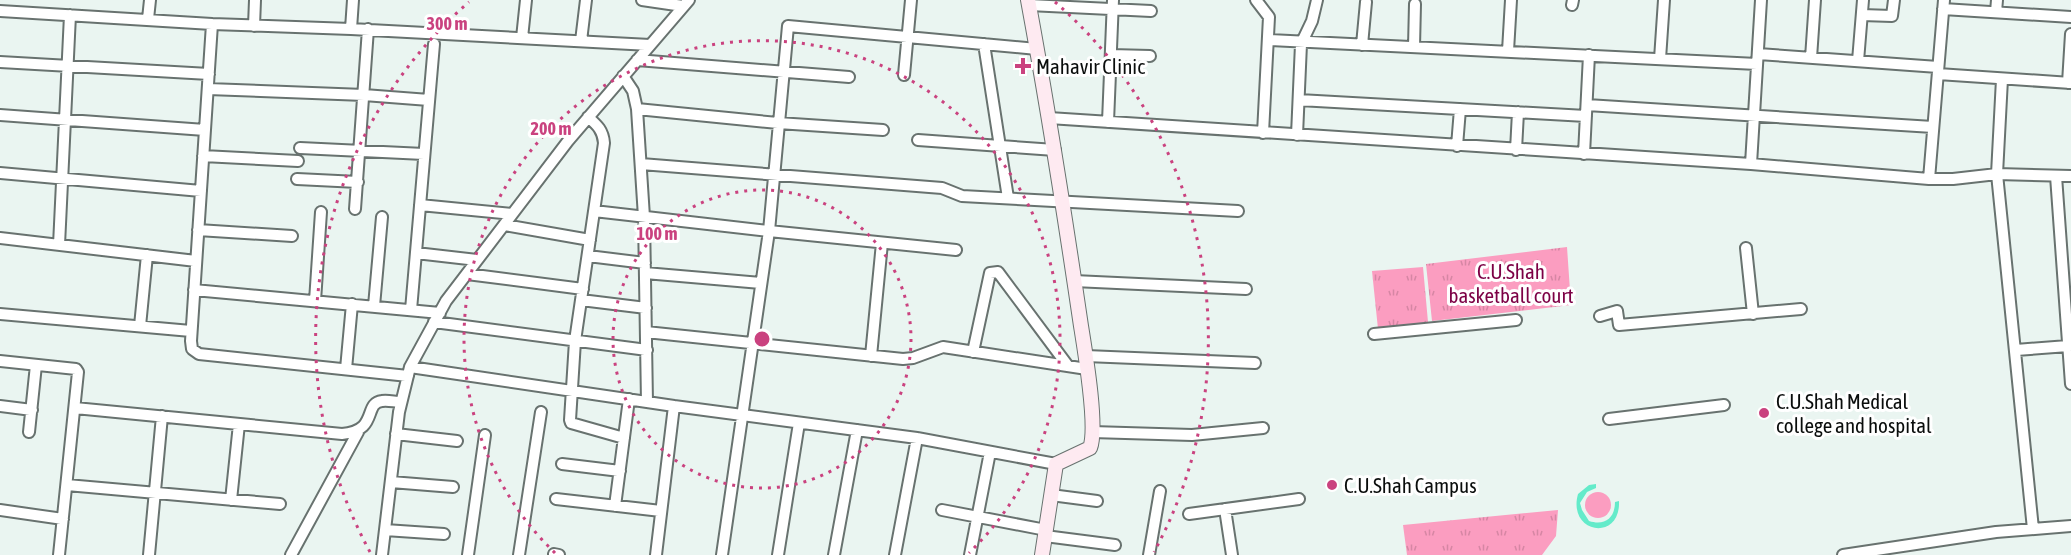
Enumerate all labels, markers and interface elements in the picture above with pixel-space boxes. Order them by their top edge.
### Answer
text: 300 m [427,13,467,34]
place label: Mahavir Clinic [1036,54,1145,78]
marker: Mahavir Clinic [1014,57,1032,75]
text: 200 m [531,118,571,139]
text: 100 m [637,223,677,244]
park label: C.U.Shah basketball court [1448,259,1574,307]
centre of rings [752,329,772,349]
place label: C.U.Shah Medical college and hospital [1776,389,1932,437]
marker: C.U.Shah Medical college and hospital [1757,406,1771,420]
place label: C.U.Shah Campus [1344,473,1477,497]
marker: C.U.Shah Campus [1325,478,1339,492]

